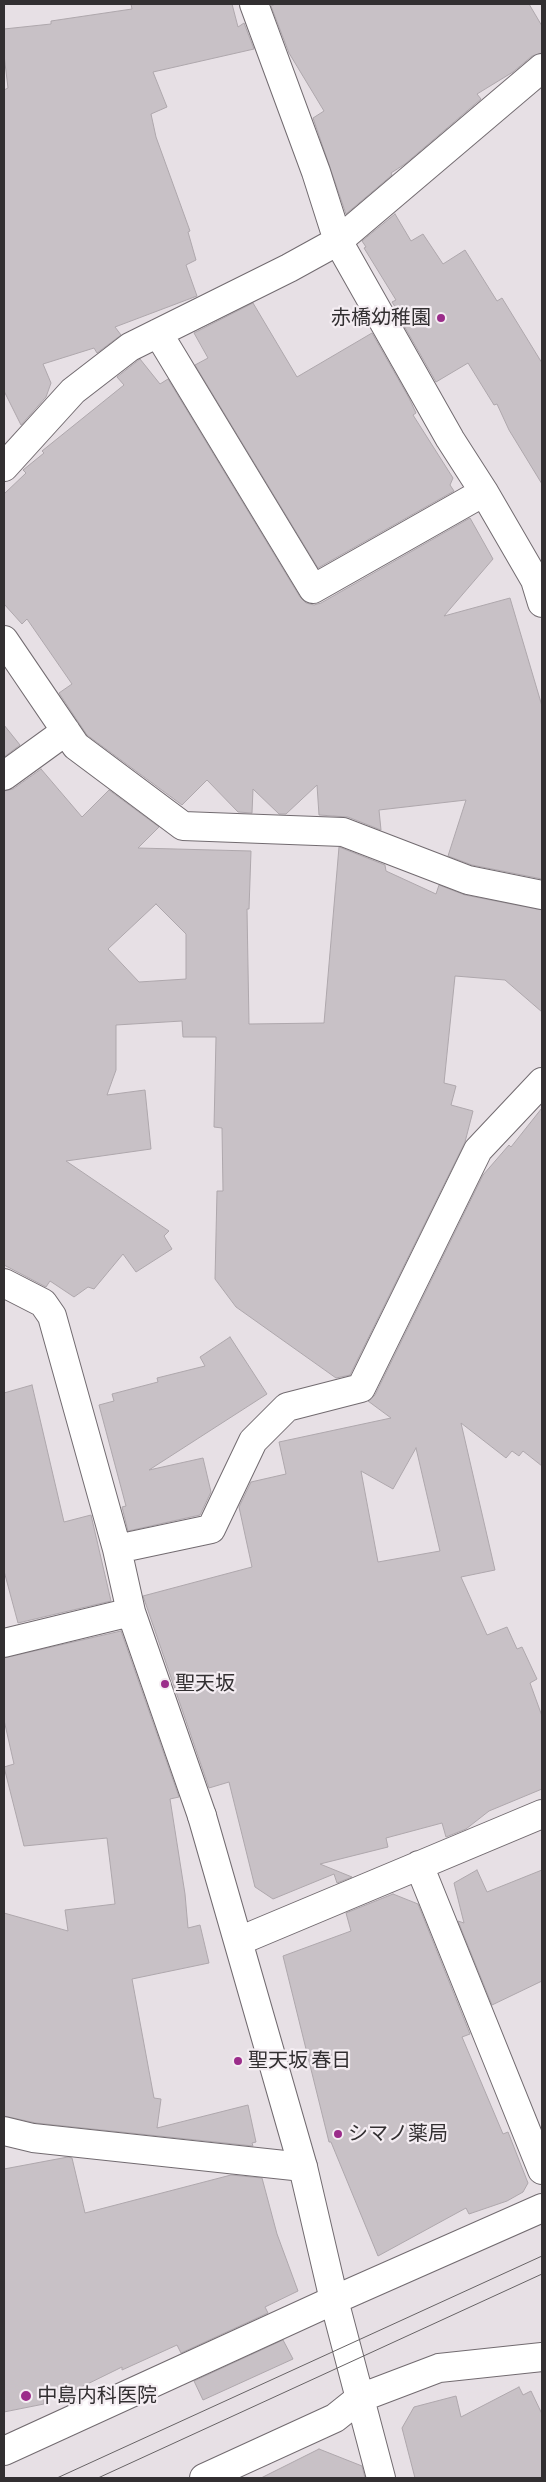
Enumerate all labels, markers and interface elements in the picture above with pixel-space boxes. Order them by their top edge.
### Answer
place label: 赤橋幼稚園 [331,306,431,330]
marker: 赤橋幼稚園 [435,312,447,324]
place label: 聖天坂 [175,1672,235,1696]
marker: 聖天坂 [159,1678,171,1690]
place label: 聖天坂 春日 [248,2049,351,2073]
marker: 聖天坂 春日 [232,2055,244,2067]
place label: シマノ薬局 [348,2122,448,2146]
marker: シマノ薬局 [332,2128,344,2140]
place label: 中島内科医院 [37,2384,157,2408]
marker: 中島内科医院 [19,2389,33,2403]

